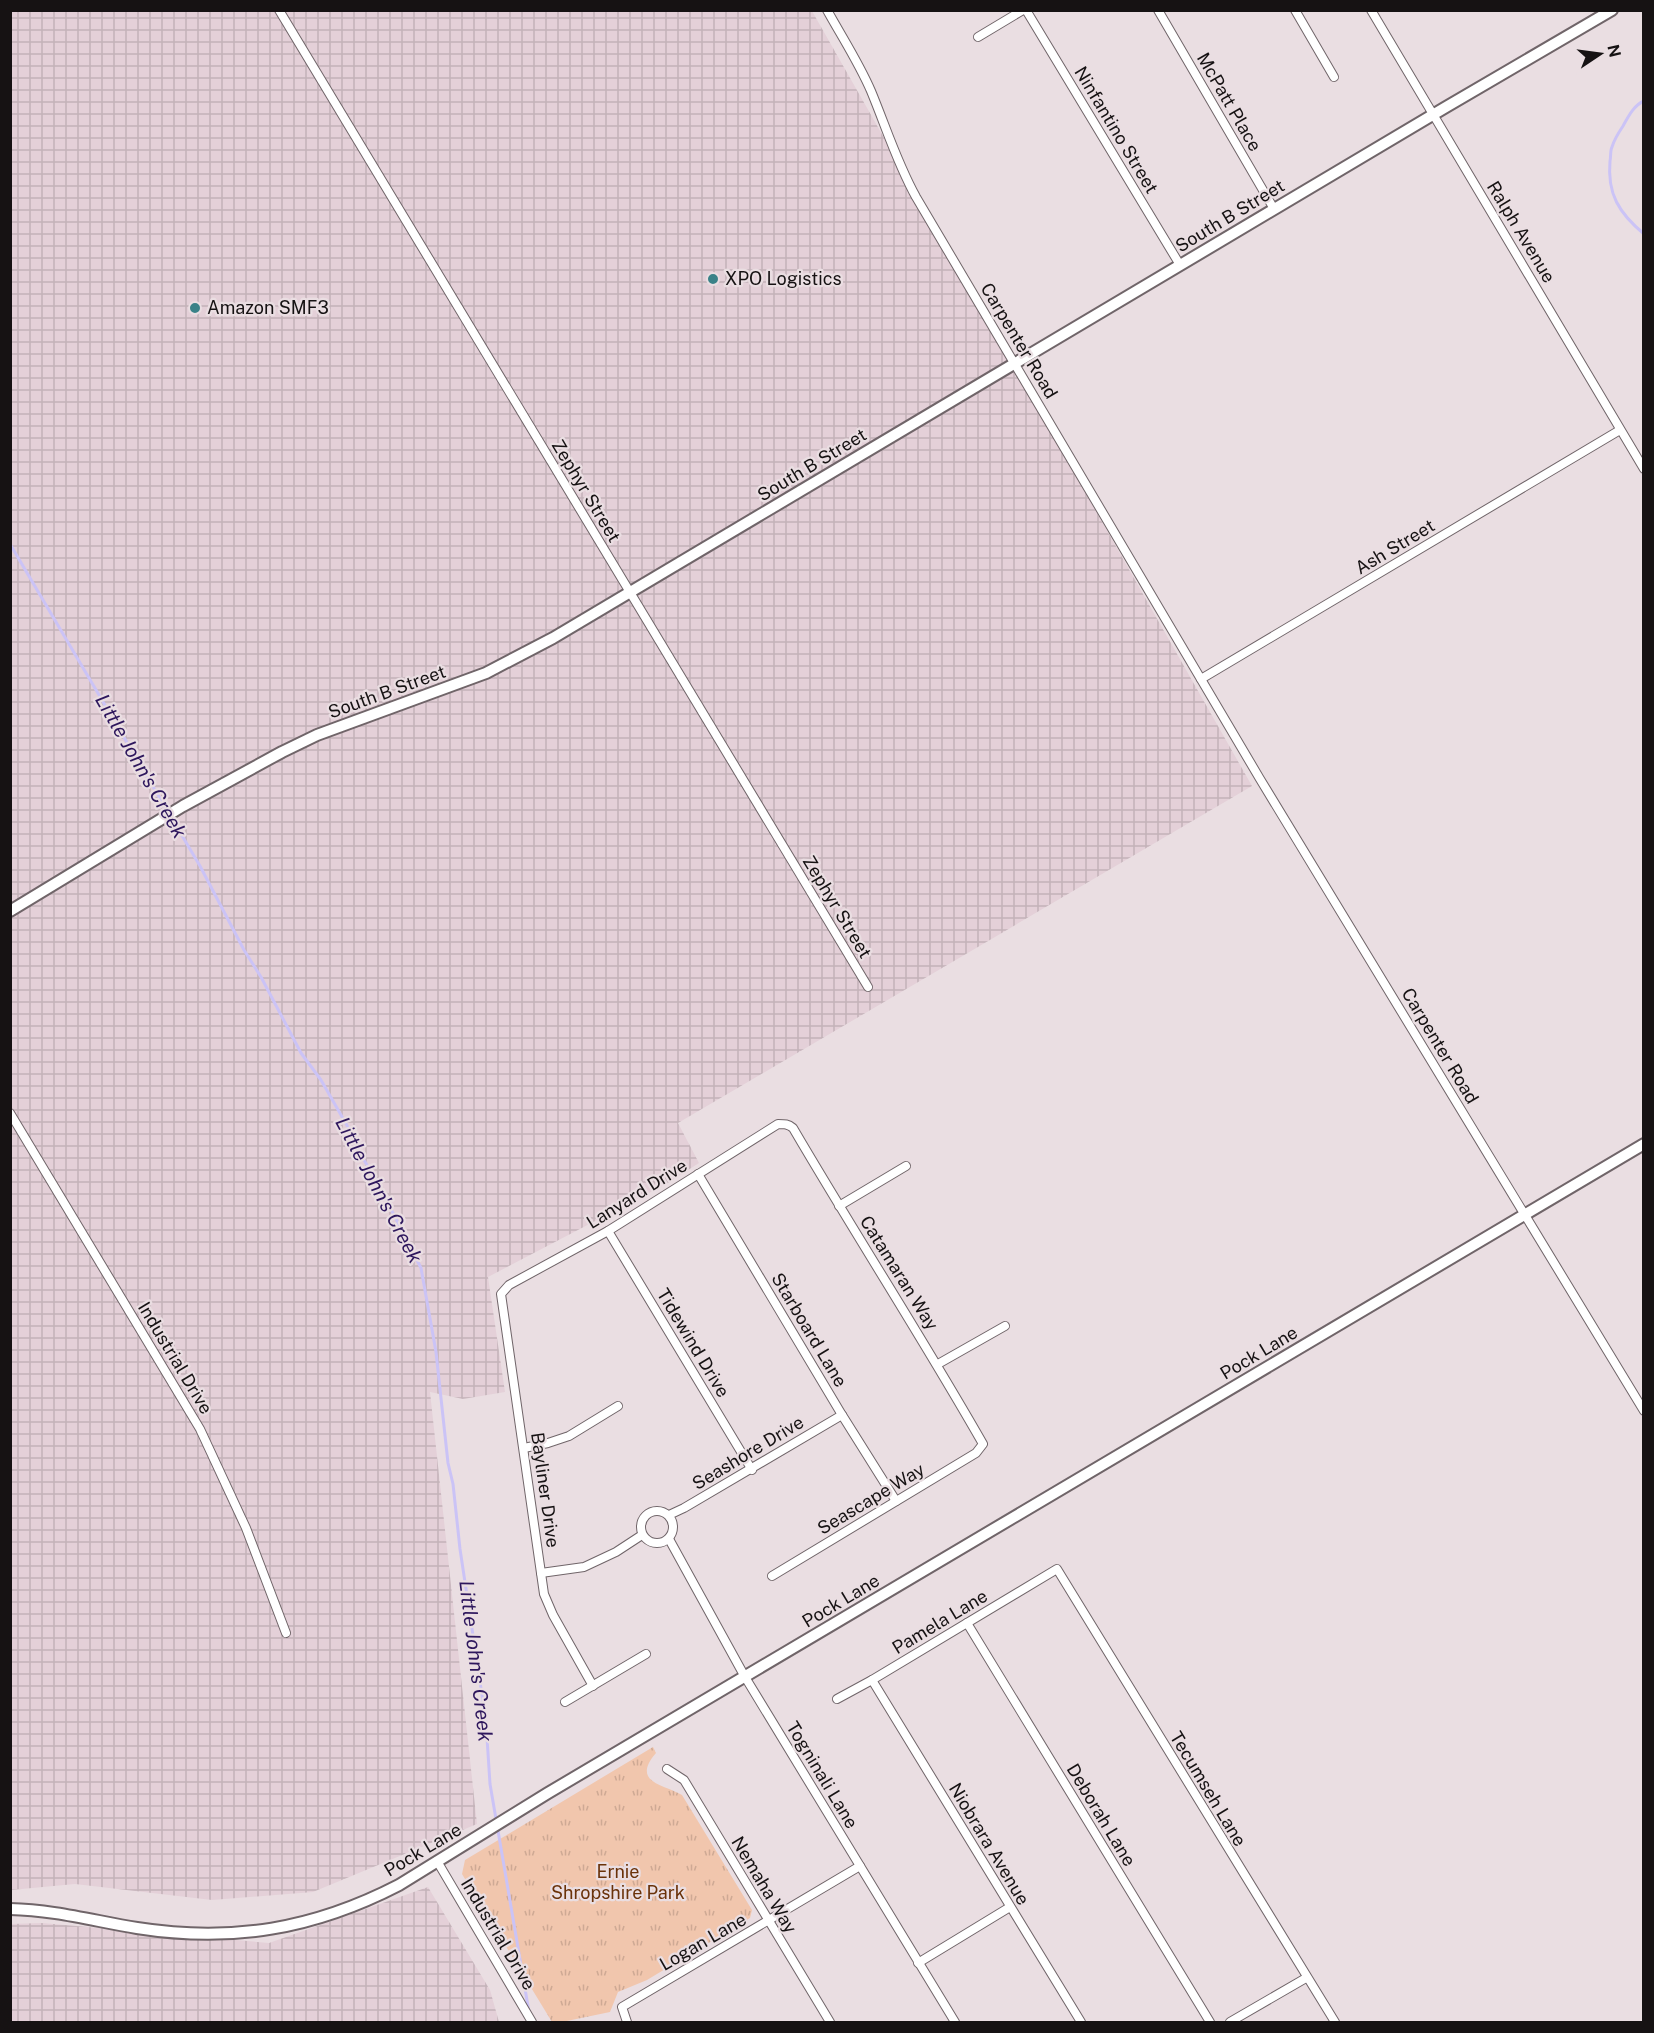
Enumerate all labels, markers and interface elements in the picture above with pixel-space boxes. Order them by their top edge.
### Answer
north arrow [1570,24,1630,84]
text: N [1603,43,1625,59]
street label: McPatt Place [1193,49,1266,155]
street label: Ninfantino Street [1070,62,1163,197]
street label: South B Street [1171,175,1288,256]
street label: Ralph Avenue [1483,177,1560,286]
place label: XPO Logistics [725,268,842,289]
marker: XPO Logistics [706,272,720,286]
street label: Carpenter Road [977,279,1062,402]
place label: Amazon SMF3 [207,297,329,318]
marker: Amazon SMF3 [188,301,202,315]
street label: South B Street [753,424,870,505]
street label: Zephyr Street [548,436,625,546]
street label: Ash Street [1351,515,1438,578]
street label: South B Street [325,661,448,723]
water label: Little John's Creek [90,690,192,842]
street label: Zephyr Street [799,852,876,962]
street label: Carpenter Road [1398,984,1483,1107]
water label: Little John's Creek [330,1113,428,1267]
street label: Lanyard Drive [583,1154,691,1233]
street label: Catamaran Way [856,1212,943,1334]
street label: Starboard Lane [767,1269,852,1390]
street label: Tidewind Drive [653,1285,734,1401]
street label: Industrial Drive [134,1298,217,1418]
street label: Pock Lane [1216,1321,1301,1384]
street label: Seashore Drive [688,1411,807,1494]
street label: Bayliner Drive [527,1431,564,1549]
street label: Seascape Way [813,1458,928,1539]
street label: Pock Lane [798,1569,883,1632]
water label: Little John's Creek [454,1579,498,1743]
street label: Pamela Lane [888,1585,991,1658]
street label: Togninali Lane [782,1718,863,1832]
street label: Tecumseh Lane [1166,1728,1251,1850]
street label: Deborah Lane [1063,1760,1140,1870]
street label: Niobrara Avenue [945,1779,1034,1909]
street label: Pock Lane [380,1818,465,1881]
street label: Nemaha Way [727,1833,802,1937]
park label: Ernie Shropshire Park [551,1861,685,1903]
street label: Industrial Drive [457,1874,540,1994]
street label: Logan Lane [656,1908,750,1975]

